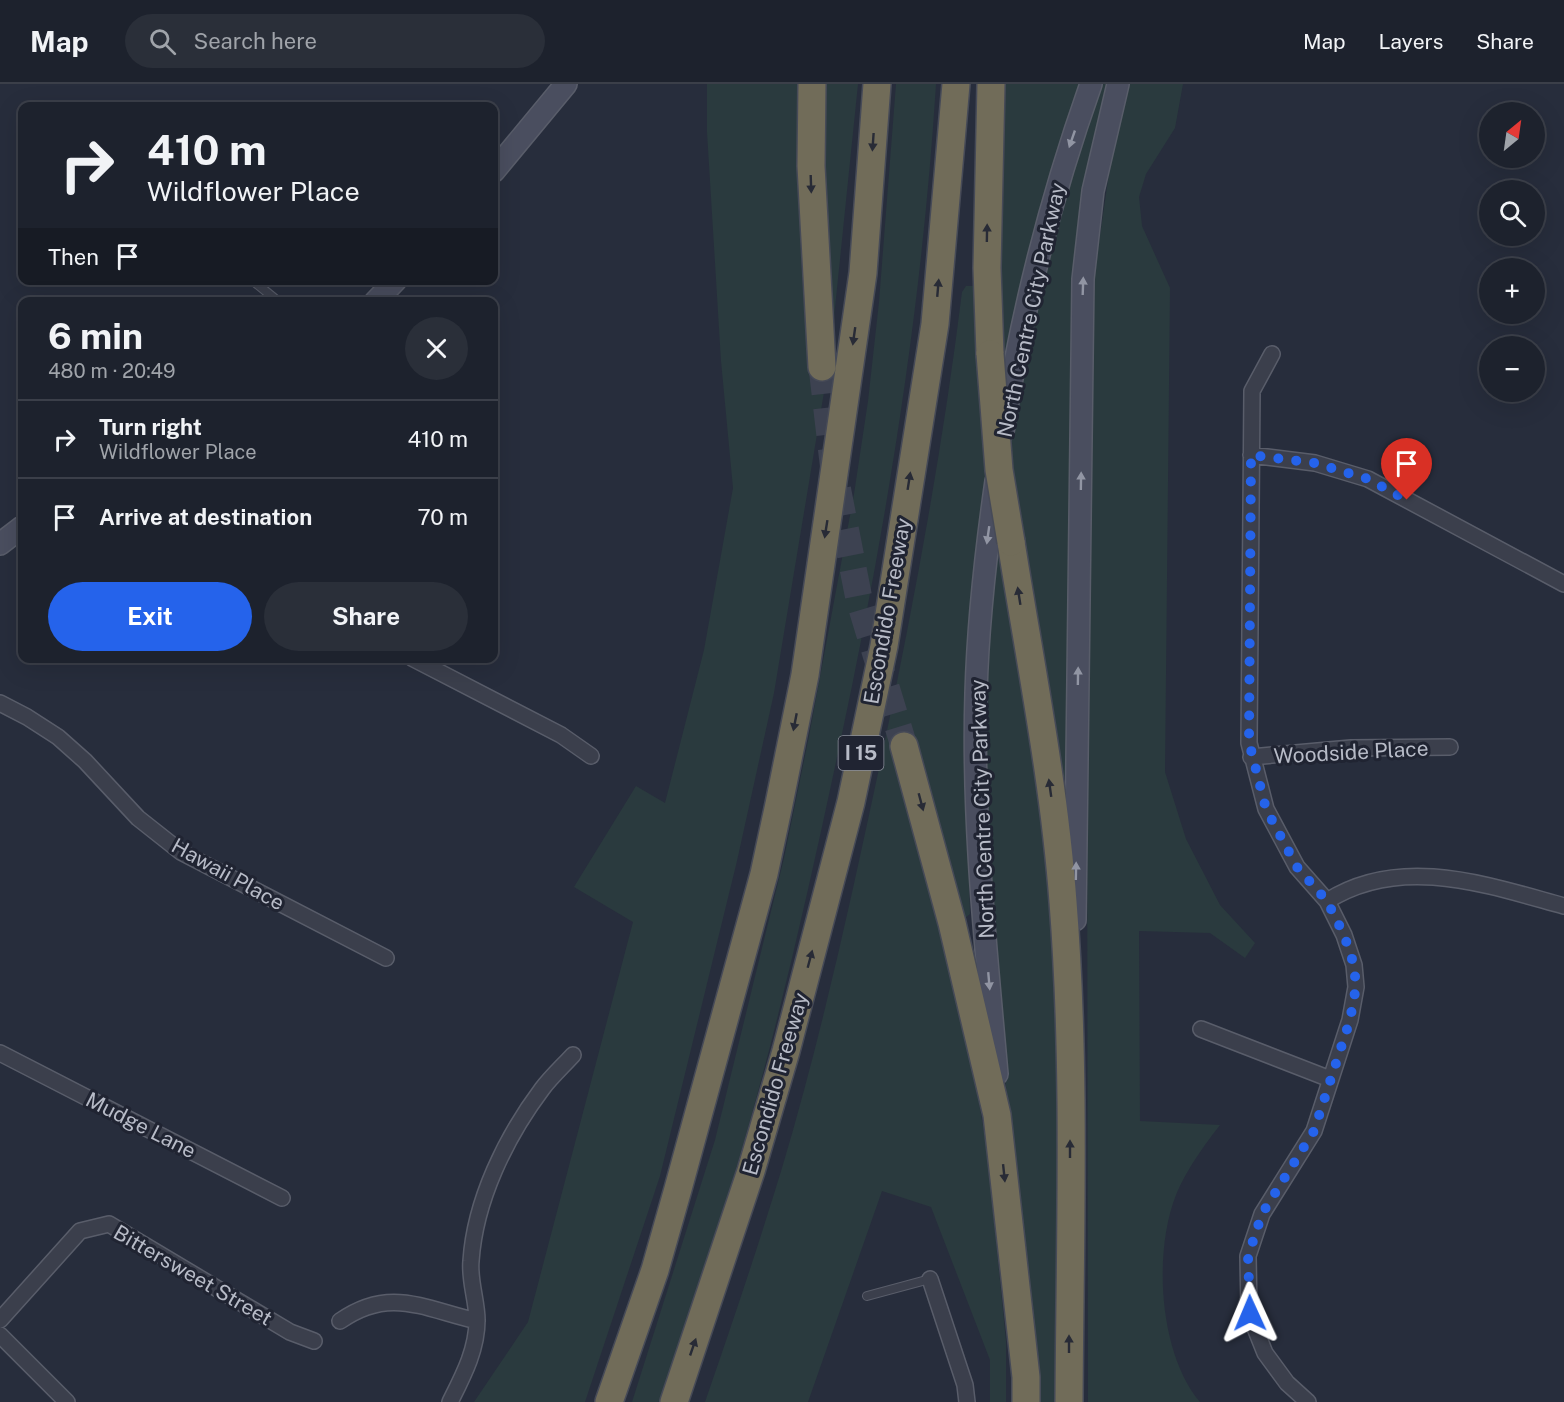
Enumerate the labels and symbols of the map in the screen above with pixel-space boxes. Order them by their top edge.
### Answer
north arrow [1479,102,1545,168]
one-way arrow [1066,130,1076,148]
one-way arrow [868,133,877,152]
one-way arrow [807,175,816,194]
street label: North Centre City Parkway [992,180,1070,440]
one-way arrow [983,223,992,242]
one-way arrow [1078,277,1088,296]
one-way arrow [933,278,943,297]
one-way arrow [849,327,858,346]
pin [1381,438,1432,500]
one-way arrow [904,471,913,490]
one-way arrow [1076,472,1085,491]
street label: Escondido Freeway [858,516,916,706]
one-way arrow [822,520,831,539]
one-way arrow [984,525,993,544]
one-way arrow [1015,586,1024,605]
one-way arrow [1073,667,1083,686]
street label: North Centre City Parkway [965,679,999,939]
one-way arrow [790,713,799,732]
street label: Woodside Place [1273,735,1429,769]
road number: I 15 [838,736,884,770]
one-way arrow [1046,778,1055,797]
one-way arrow [916,793,926,812]
street label: Hawaii Place [167,833,289,915]
one-way arrow [1071,862,1081,881]
one-way arrow [806,950,815,968]
one-way arrow [985,971,994,990]
street label: Escondido Freeway [737,990,813,1178]
street label: Mudge Lane [82,1087,200,1163]
one-way arrow [1065,1139,1075,1158]
one-way arrow [999,1164,1008,1183]
street label: Bittersweet Street [109,1219,277,1331]
position arrow [1218,1281,1282,1345]
one-way arrow [1064,1334,1074,1353]
one-way arrow [689,1338,699,1356]

